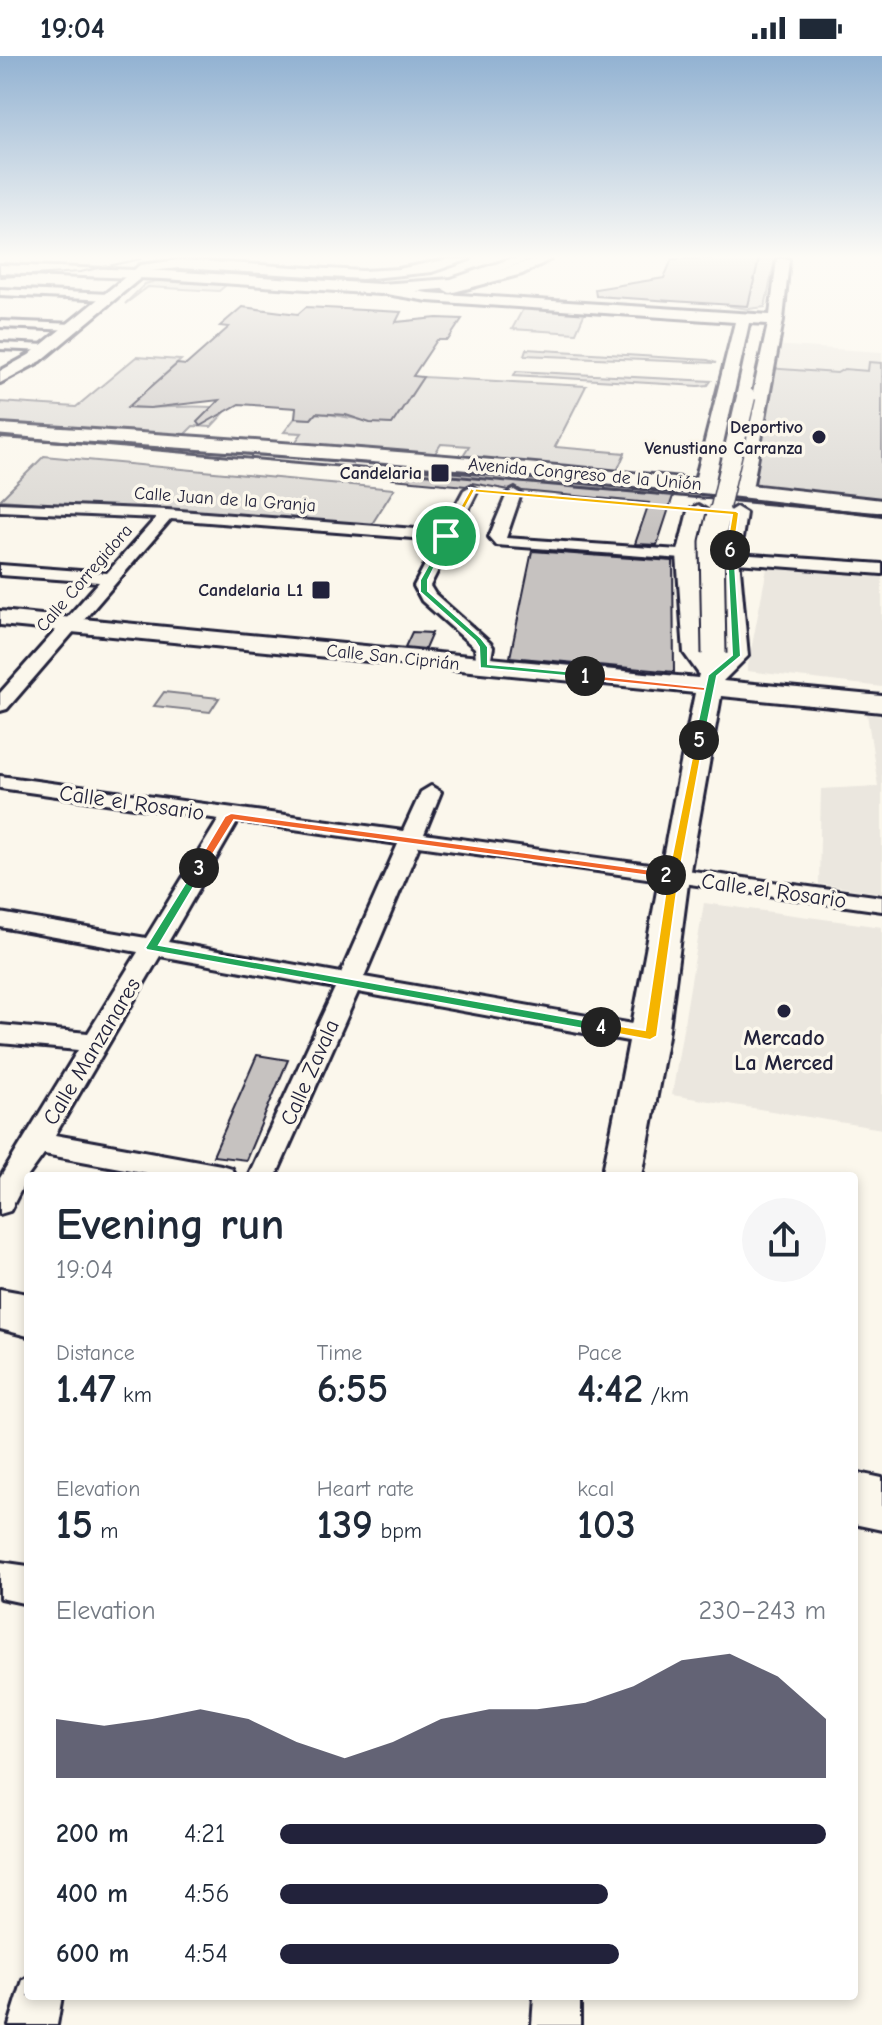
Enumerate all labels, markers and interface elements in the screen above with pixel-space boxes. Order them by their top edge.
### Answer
text: 19:04 [40,11,105,46]
place label: Deportivo Venustiano Carranza [645,417,803,459]
marker: Deportivo Venustiano Carranza [810,428,828,446]
street label: Avenida Congreso de la Unión [467,454,703,495]
marker: Candelaria [429,462,451,484]
place label: Candelaria [340,463,422,484]
street label: Calle Juan de la Granja [133,483,317,516]
pin [412,502,480,570]
icon: arrive [424,514,468,558]
street label: Calle Corregidora [32,520,137,636]
pin: 6 [710,530,750,570]
text: 6 [724,537,736,563]
marker: Candelaria L1 [310,579,332,601]
place label: Candelaria L1 [198,580,303,601]
street label: Calle San Ciprián [325,640,460,675]
pin: 1 [565,656,605,696]
text: 1 [581,663,589,689]
pin: 5 [679,720,719,760]
text: 5 [693,727,705,753]
street label: Calle el Rosario [58,780,206,826]
pin: 3 [179,848,219,888]
text: 3 [194,855,204,881]
pin: 2 [646,855,686,895]
text: 2 [661,862,671,888]
street label: Calle el Rosario [700,868,848,914]
street label: Calle Manzanares [38,973,146,1130]
marker: Mercado La Merced [775,1002,793,1020]
pin: 4 [581,1007,621,1047]
text: 4 [596,1014,606,1040]
street label: Calle Zavala [275,1015,345,1129]
place label: Mercado La Merced [734,1025,834,1076]
button: share [742,1198,826,1282]
text: Evening run [56,1199,284,1250]
text: 19:04 [56,1255,113,1285]
text: Distance [56,1340,135,1366]
text: Time [317,1340,362,1366]
text: Pace [577,1340,622,1366]
text: 1.47 [56,1366,116,1412]
text: 6:55 [317,1366,388,1412]
text: 4:42 [577,1366,643,1412]
text: km [116,1382,152,1408]
text: /km [643,1382,689,1408]
text: Elevation [56,1476,140,1502]
text: Heart rate [317,1476,414,1502]
text: kcal [577,1476,614,1502]
text: 15 [56,1502,93,1548]
text: 139 [317,1502,373,1548]
text: 103 [577,1502,636,1548]
text: m [93,1518,119,1544]
text: bpm [373,1518,422,1544]
text: Elevation [56,1596,156,1626]
text: 230–243 m [698,1596,826,1626]
text: 200 m [56,1819,129,1849]
text: 4:21 [184,1819,225,1849]
text: 400 m [56,1879,128,1909]
text: 4:56 [184,1879,229,1909]
text: 600 m [56,1939,129,1969]
text: 4:54 [184,1939,228,1969]

